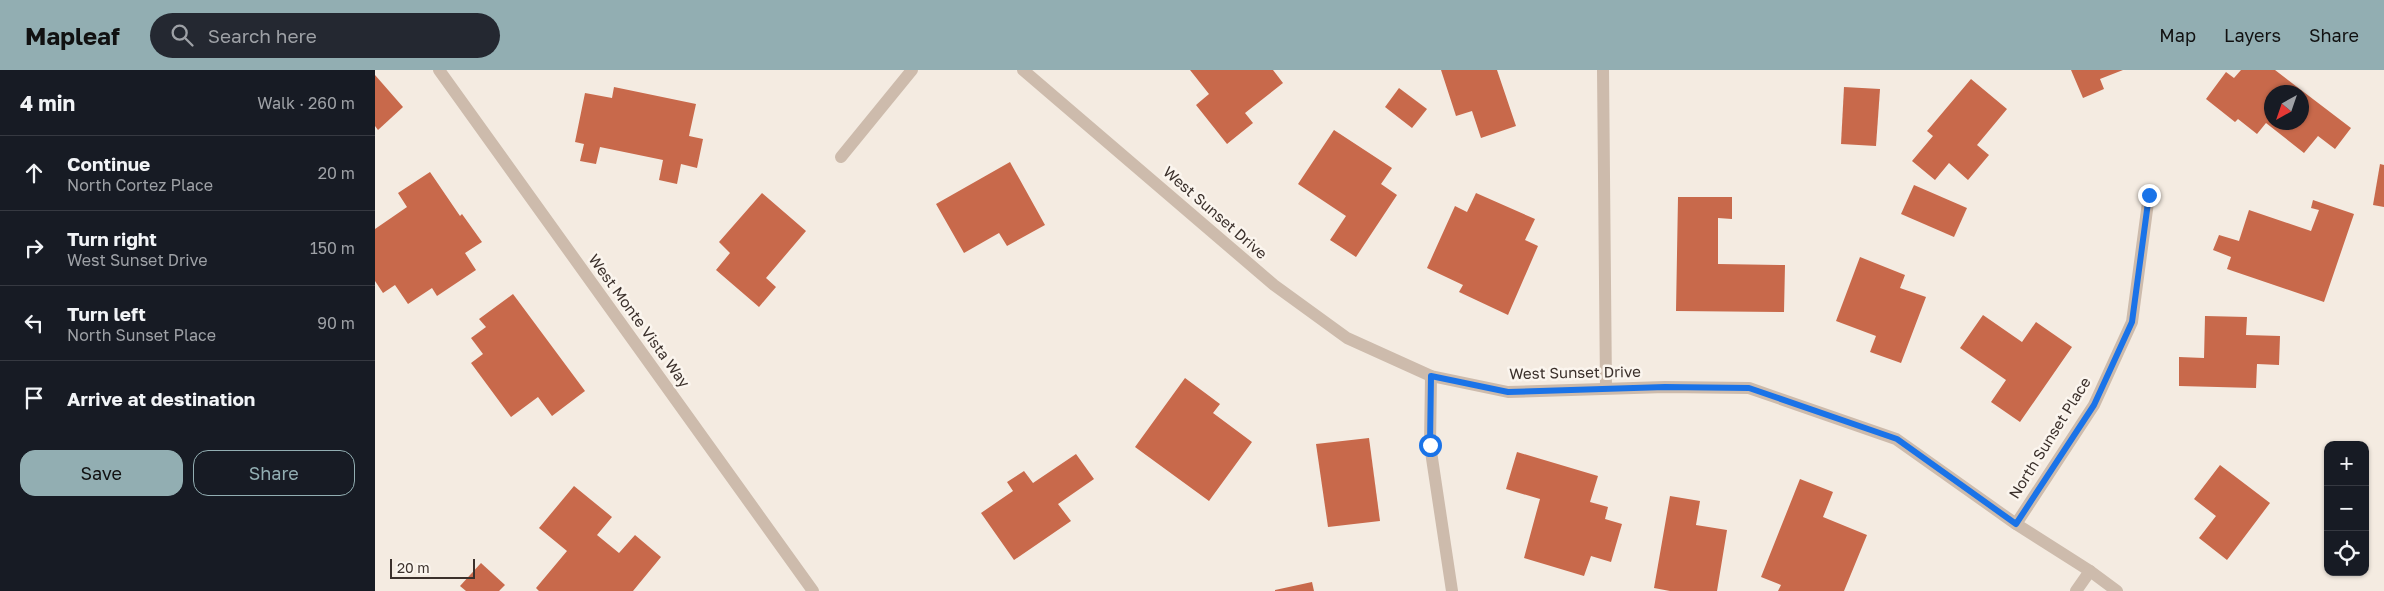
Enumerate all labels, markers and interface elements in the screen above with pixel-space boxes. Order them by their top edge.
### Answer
search box [150,13,500,58]
text: Mapleaf [25,21,120,50]
icon: search [168,21,196,49]
text: Search here [208,24,317,47]
text: Map [2159,24,2196,46]
text: Layers [2224,24,2281,46]
text: Share [2309,24,2359,46]
north arrow [2264,85,2309,130]
text: 4 min [20,90,75,116]
text: Walk · 260 m [257,93,355,113]
text: Continue [67,152,150,175]
icon: ahead [20,159,48,187]
street label: West Sunset Drive [1160,162,1271,262]
text: 20 m [318,163,355,183]
text: North Cortez Place [67,175,213,195]
route end [2138,184,2161,207]
text: Turn right [67,227,157,250]
icon: right [20,234,48,262]
text: 150 m [310,238,355,258]
text: West Sunset Drive [67,250,207,270]
street label: West Monte Vista Way [585,250,695,391]
text: Turn left [67,302,146,325]
icon: left [20,309,48,337]
text: 90 m [317,313,355,333]
text: North Sunset Place [67,325,216,345]
street label: West Sunset Drive [1509,362,1641,382]
street label: North Sunset Place [2004,373,2094,502]
icon: arrive [20,384,48,412]
text: Arrive at destination [67,387,255,410]
route start [1419,434,1442,457]
map controls [2324,441,2369,576]
button: + [2324,441,2369,486]
button: Save [20,450,183,496]
button: Share [193,450,355,496]
button: − [2324,486,2369,531]
button: locate [2324,531,2369,576]
scale bar [390,556,475,579]
text: 20 m [397,559,430,576]

